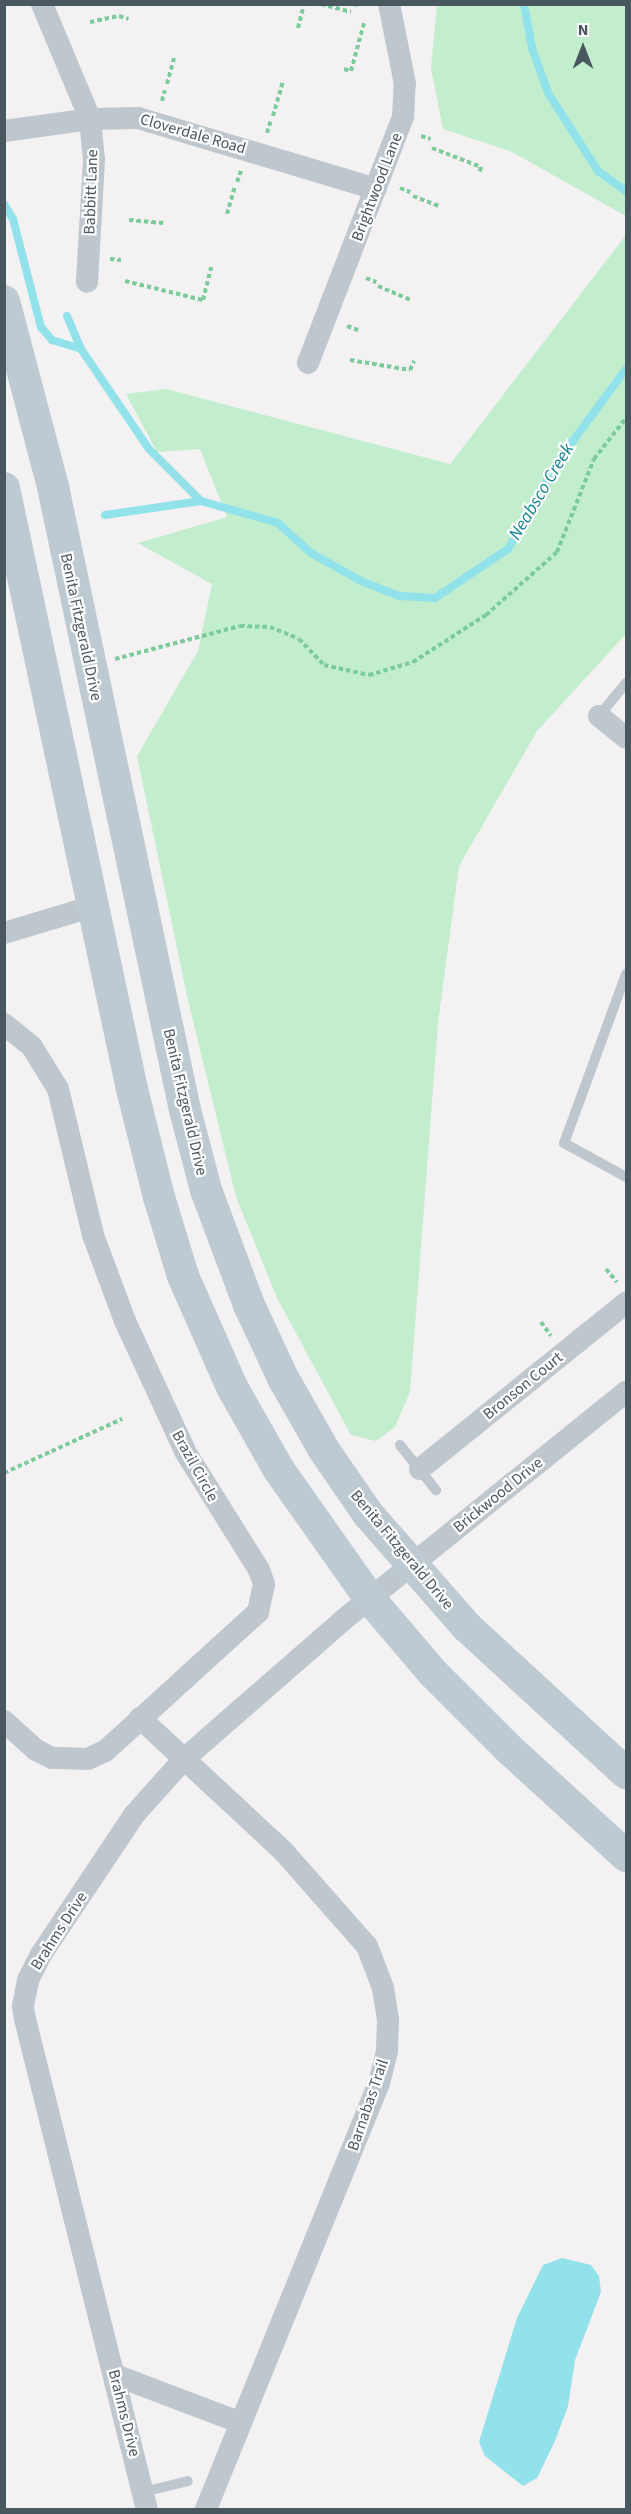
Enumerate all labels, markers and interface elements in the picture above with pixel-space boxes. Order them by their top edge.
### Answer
north arrow [553,18,613,78]
text: N [578,19,588,41]
street label: Cloverdale Road [138,110,248,158]
street label: Brightwood Lane [348,130,406,244]
street label: Babbitt Lane [80,149,102,235]
water label: Neabsco Creek [505,440,579,544]
street label: Benita Fitzgerald Drive [56,552,106,702]
street label: Benita Fitzgerald Drive [159,1027,211,1177]
street label: Bronson Court [479,1348,567,1424]
street label: Brazil Circle [168,1427,222,1505]
street label: Brickwood Drive [449,1453,547,1537]
street label: Benita Fitzgerald Drive [346,1486,458,1614]
street label: Brahms Drive [27,1888,91,1974]
street label: Barnabas Trail [343,2057,393,2153]
street label: Brahms Drive [104,2367,144,2459]

